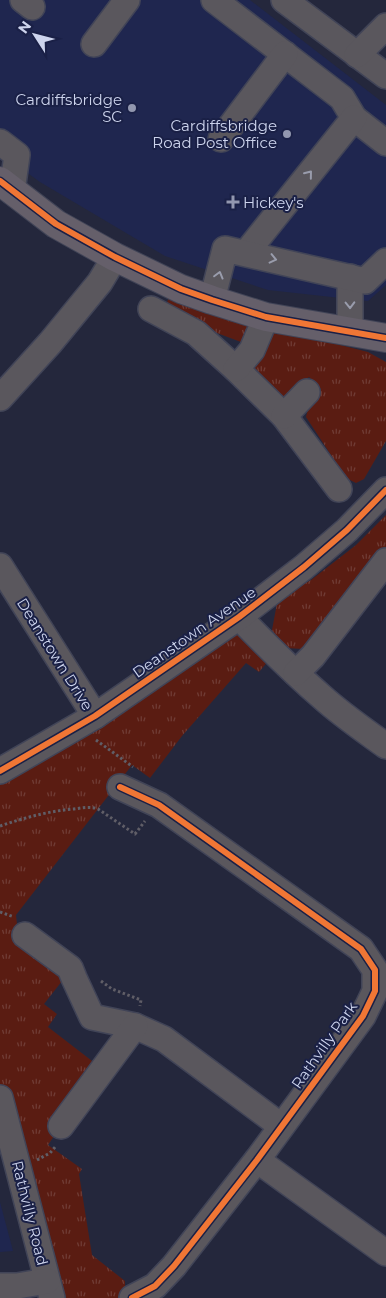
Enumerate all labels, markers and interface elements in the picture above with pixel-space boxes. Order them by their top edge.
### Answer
north arrow [10,10,60,60]
text: N [14,17,35,37]
place label: Cardiffsbridge SC [15,90,122,126]
marker: Cardiffsbridge SC [126,102,138,114]
place label: Cardiffsbridge Road Post Office [152,116,277,152]
marker: Cardiffsbridge Road Post Office [281,128,293,140]
one-way arrow [303,171,311,180]
place label: Hickey's [243,193,304,212]
marker: Hickey's [227,196,239,208]
one-way arrow [268,253,277,264]
one-way arrow [213,271,223,279]
one-way arrow [345,301,355,309]
street label: Deanstown Avenue [129,582,259,682]
street label: Deanstown Drive [13,594,97,714]
street label: Rathvilly Park [287,998,361,1092]
street label: Rathvilly Road [8,1159,52,1267]

